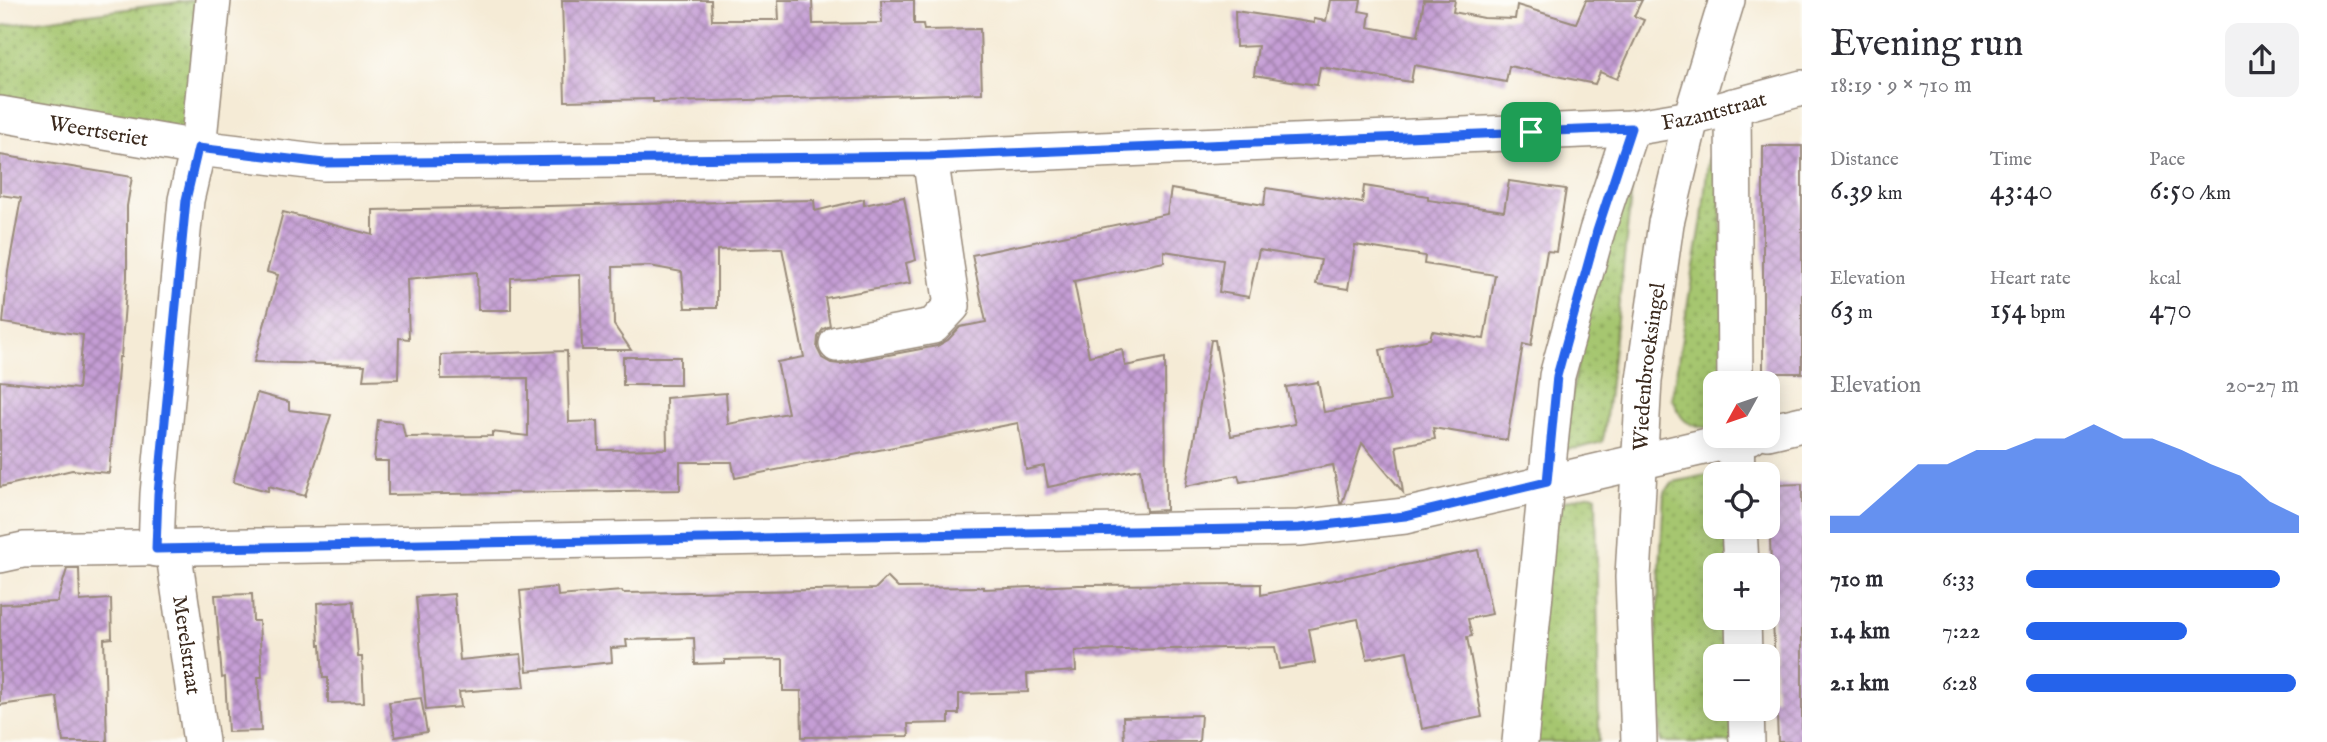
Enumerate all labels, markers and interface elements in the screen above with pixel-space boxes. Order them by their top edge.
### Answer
text: Evening run [1830,21,2024,69]
button: share [2225,23,2299,97]
text: 18:19 · 9 × 710 m [1830,71,1972,100]
street label: Fazantstraat [1660,86,1769,138]
pin [1501,102,1561,162]
street label: Weertseriet [47,111,150,154]
icon: arrive [1512,113,1550,151]
text: Distance [1830,148,1899,172]
text: Time [1990,148,2032,172]
text: Pace [2149,148,2185,172]
text: 6.39 [1830,172,1873,210]
text: 43:40 [1990,172,2053,210]
text: 6:50 [2149,172,2195,210]
text: km [1873,182,1902,206]
text: /km [2195,182,2231,206]
text: Elevation [1830,267,1905,291]
text: Heart rate [1990,267,2071,291]
text: kcal [2149,267,2181,291]
street label: Wiedenbroeksingel [1628,281,1673,452]
text: 63 [1830,291,1854,329]
text: 154 [1990,291,2026,329]
text: 470 [2149,291,2192,329]
text: m [1854,301,1873,325]
text: bpm [2026,301,2066,325]
north arrow [1703,371,1780,448]
map controls [1703,371,1780,721]
text: Elevation [1830,371,1921,400]
text: 20–27 m [2225,371,2299,400]
button: locate [1703,462,1780,539]
button: + [1703,553,1780,630]
text: 710 m [1830,565,1883,594]
text: 6:33 [1942,565,1975,594]
street label: Merelstraat [165,594,206,697]
text: 1.4 km [1830,617,1890,646]
text: 7:22 [1942,617,1980,646]
button: − [1703,644,1780,721]
text: 2.1 km [1830,669,1889,698]
text: 6:28 [1942,669,1978,698]

